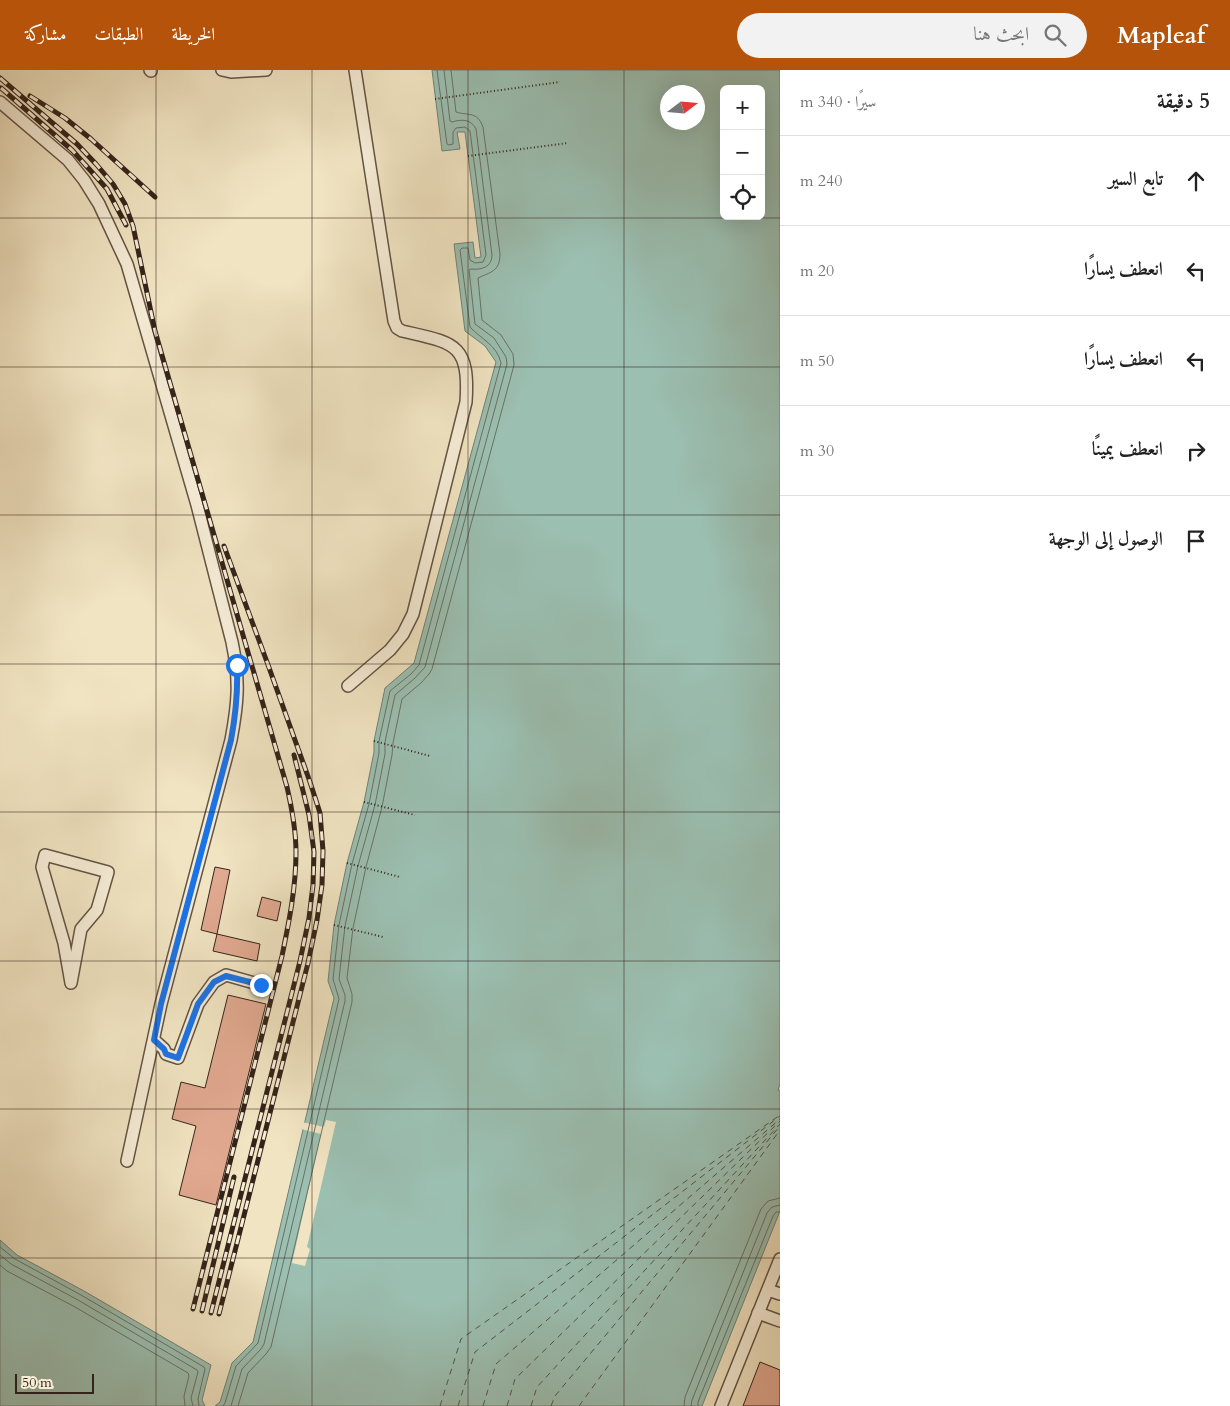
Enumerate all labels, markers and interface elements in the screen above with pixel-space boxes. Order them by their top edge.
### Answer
search box [737,13,1087,58]
text: Mapleaf [1117,19,1205,52]
text: ابحث هنا [973,21,1029,47]
icon: search [1041,21,1069,49]
text: مشاركة [25,22,66,47]
text: الطبقات [94,22,143,47]
text: الخريطة [171,22,215,47]
north arrow [660,85,705,130]
map controls [720,85,765,220]
button: + [720,85,765,130]
text: 5 دقيقة [1157,87,1210,116]
text: سيرًا · 340 m [800,91,876,113]
button: − [720,130,765,175]
text: تابع السير [1108,166,1163,192]
icon: ahead [1182,167,1210,195]
text: 240 m [800,170,842,192]
button: locate [720,175,765,220]
text: انعطف يسارًا [1084,256,1163,282]
icon: left [1182,257,1210,285]
text: 20 m [800,260,834,282]
text: انعطف يسارًا [1084,346,1163,372]
icon: left [1182,347,1210,375]
text: 50 m [800,350,834,372]
text: انعطف يمينًا [1092,436,1163,462]
icon: right [1182,437,1210,465]
text: 30 m [800,440,834,462]
text: الوصول إلى الوجهة [1049,526,1163,552]
icon: arrive [1182,527,1210,555]
route start [226,654,249,677]
route end [250,974,273,997]
scale bar [15,1371,94,1394]
text: 50 m [22,1373,52,1392]

